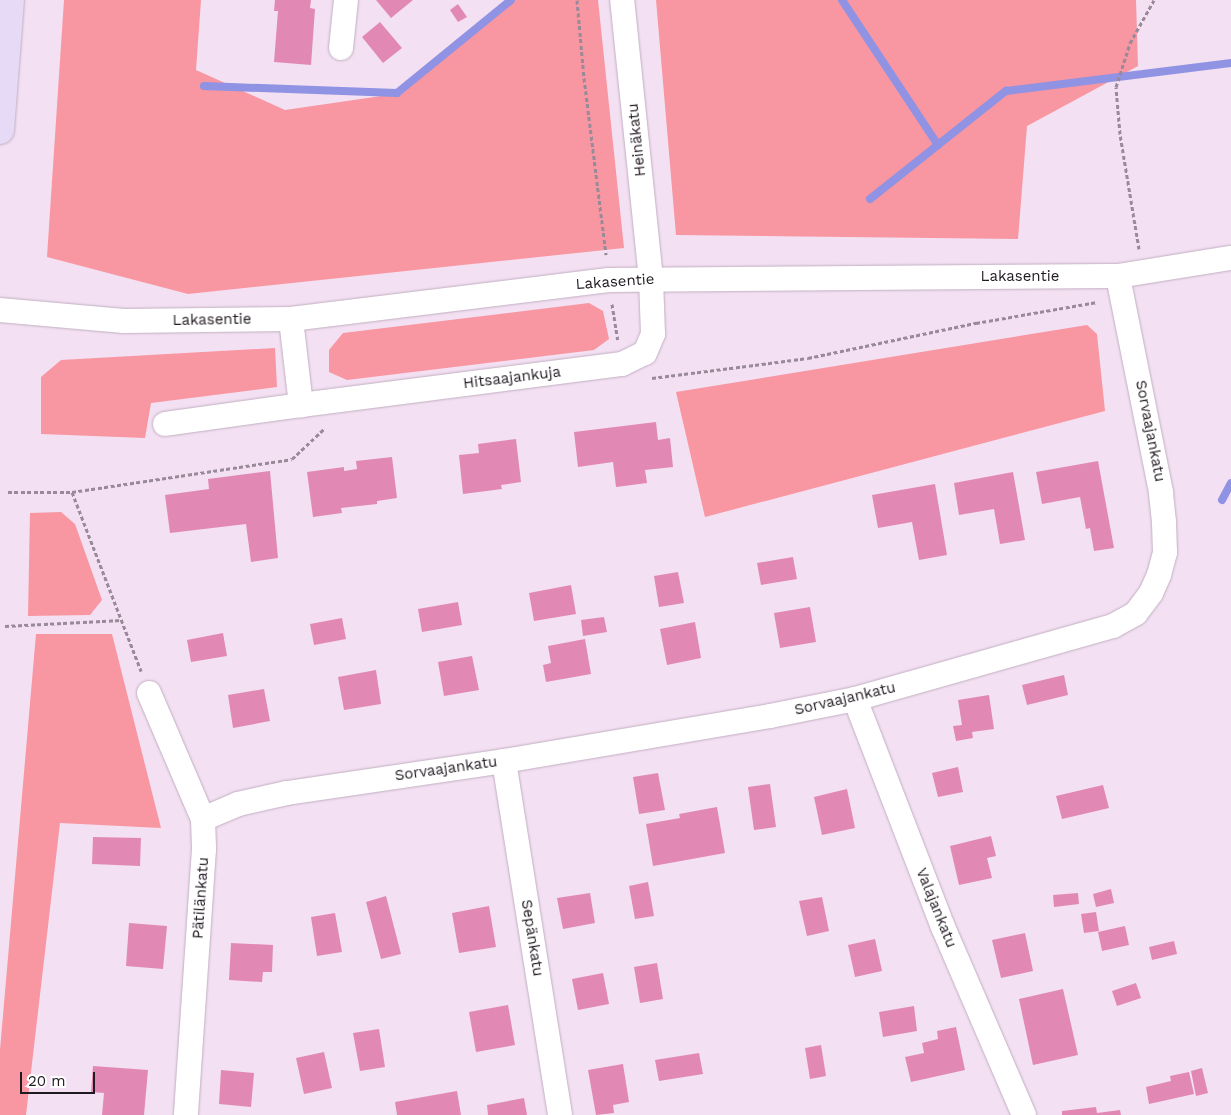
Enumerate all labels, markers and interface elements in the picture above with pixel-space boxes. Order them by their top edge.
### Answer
street label: Heinäkatu [624,103,650,177]
street label: Lakasentie [981,268,1059,286]
street label: Lakasentie [575,270,655,294]
street label: Lakasentie [172,310,252,330]
street label: Hitsaajankuja [462,363,562,393]
street label: Sorvaajankatu [1131,379,1169,483]
street label: Sorvaajankatu [793,679,897,719]
street label: Sorvaajankatu [394,753,498,785]
street label: Pätilänkatu [189,856,213,940]
street label: Valajankatu [912,866,960,950]
street label: Sepänkatu [517,898,547,978]
scale bar [22,1062,98,1094]
text: 20 m [28,1072,66,1090]

